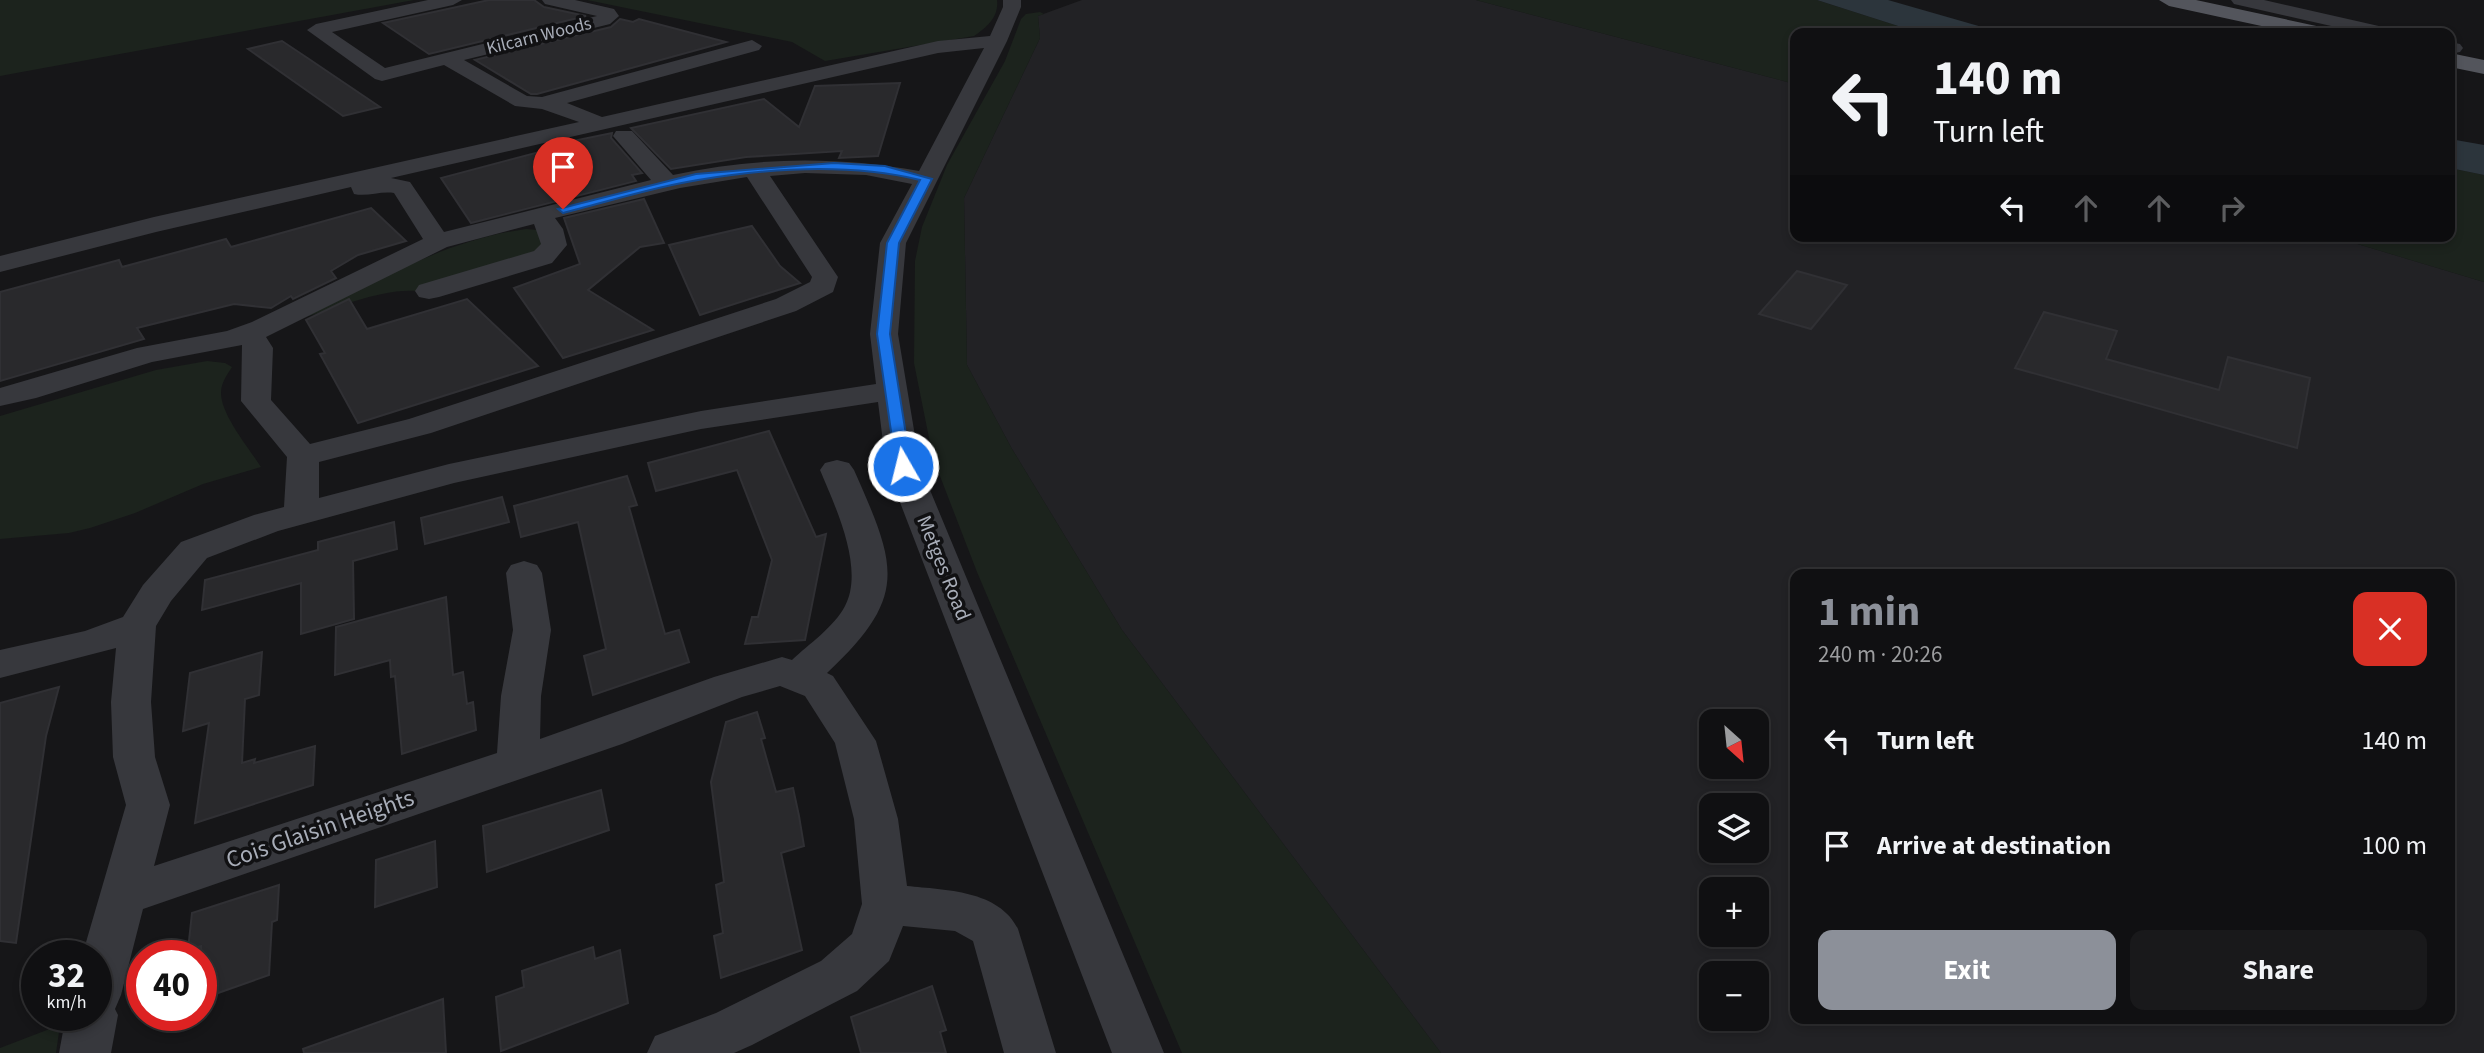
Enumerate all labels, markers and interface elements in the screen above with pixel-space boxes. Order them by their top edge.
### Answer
street label: Kilcarn Woods [484,11,594,61]
text: 140 m [1933,44,2062,114]
icon: left [1818,56,1909,147]
text: Turn left [1933,109,2044,155]
pin [533,137,593,209]
icon: arrive [544,148,582,186]
icon: left [1994,189,2032,227]
icon: ahead [2067,189,2105,227]
icon: ahead [2140,189,2178,227]
icon: right [2213,189,2251,227]
position arrow [866,429,940,503]
street label: Metges Road [909,511,979,625]
text: 1 min [1818,582,1920,642]
button: close [2353,592,2427,666]
text: 240 m · 20:26 [1818,638,1942,671]
north arrow [1699,709,1769,779]
map controls [1699,709,1769,1031]
icon: left [1818,722,1856,760]
text: Turn left [1877,722,1974,759]
text: 140 m [2361,722,2427,759]
street label: Cois Glaisin Heights [221,780,419,878]
button: layers [1699,793,1769,863]
icon: arrive [1818,827,1856,865]
text: Arrive at destination [1877,827,2111,864]
text: 100 m [2361,827,2427,864]
button: + [1699,877,1769,947]
button: Exit [1818,930,2116,1010]
button: Share [2130,930,2427,1010]
speed limit sign: 40 [126,940,217,1031]
text: 32 [48,951,85,1001]
button: − [1699,961,1769,1031]
text: km/h [47,990,86,1015]

